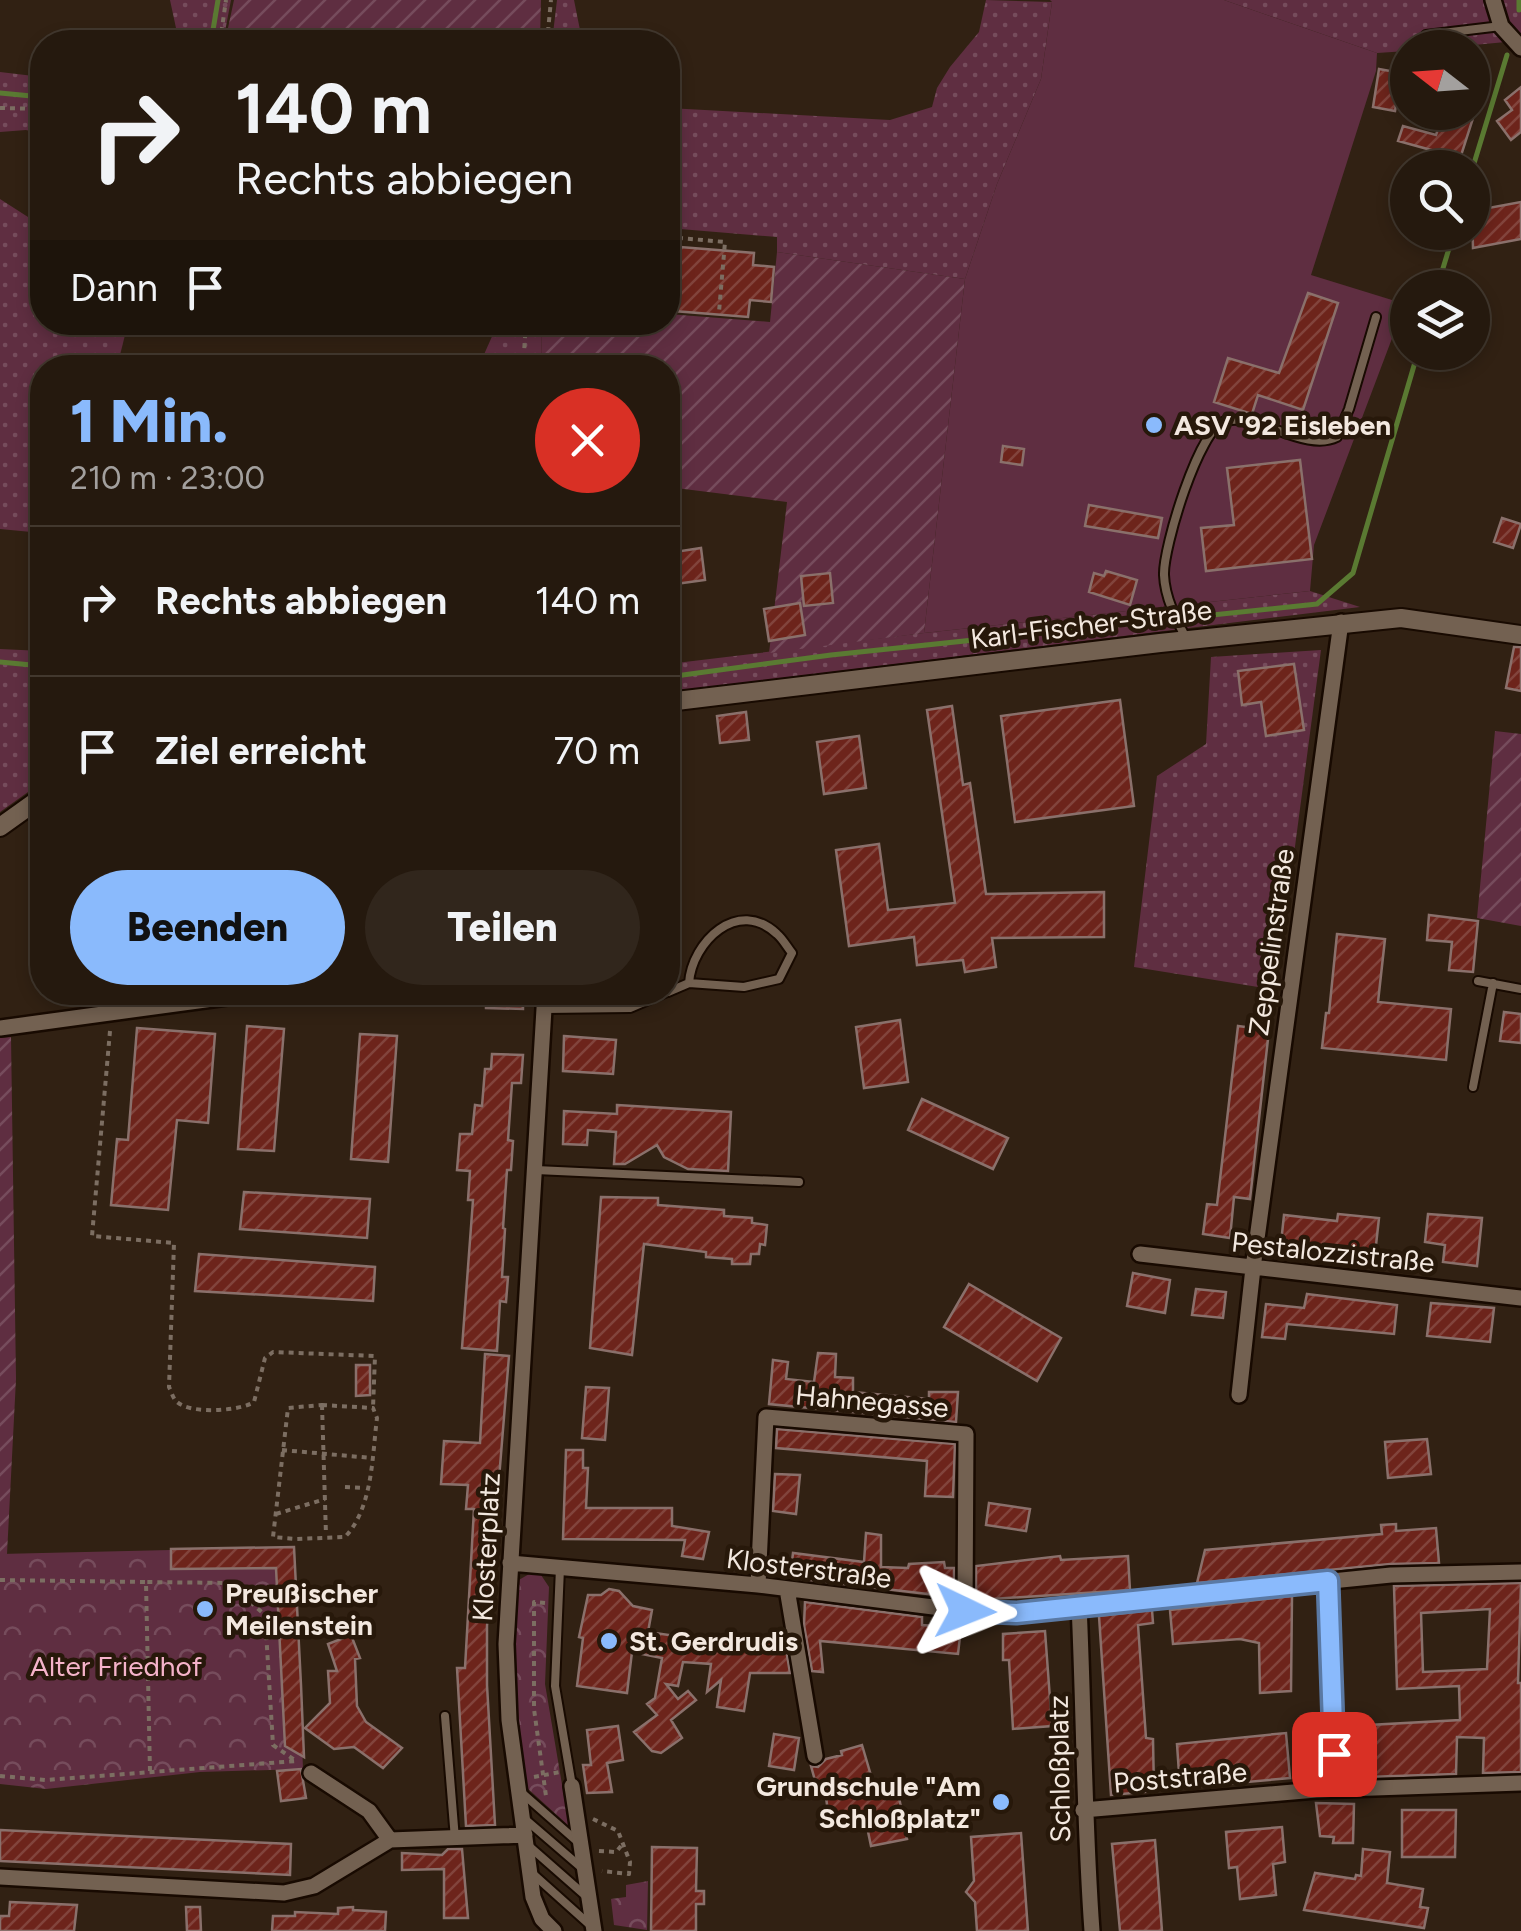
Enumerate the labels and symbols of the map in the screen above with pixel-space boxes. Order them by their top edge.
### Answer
north arrow [1390,30,1490,130]
place label: ASV '92 Eisleben [1174,408,1391,442]
marker: ASV '92 Eisleben [1143,414,1165,436]
street label: Karl-Fischer-Straße [968,592,1214,656]
street label: Zeppelinstraße [1241,846,1301,1038]
street label: Pestalozzistraße [1230,1224,1436,1280]
street label: Hahnegasse [794,1377,950,1425]
street label: Klosterplatz [465,1472,507,1622]
street label: Klosterstraße [724,1541,894,1595]
position arrow [913,1559,1017,1663]
place label: Preußischer Meilenstein [225,1576,378,1642]
marker: Preußischer Meilenstein [194,1598,216,1620]
place label: St. Gerdrudis [629,1624,798,1658]
marker: St. Gerdrudis [598,1630,620,1652]
park label: Alter Friedhof [30,1649,203,1683]
street label: Schloßplatz [1041,1695,1077,1843]
pin [1292,1712,1377,1797]
street label: Poststraße [1112,1754,1248,1800]
place label: Grundschule "Am Schloßplatz" [756,1769,981,1835]
marker: Grundschule "Am Schloßplatz" [990,1791,1012,1813]

